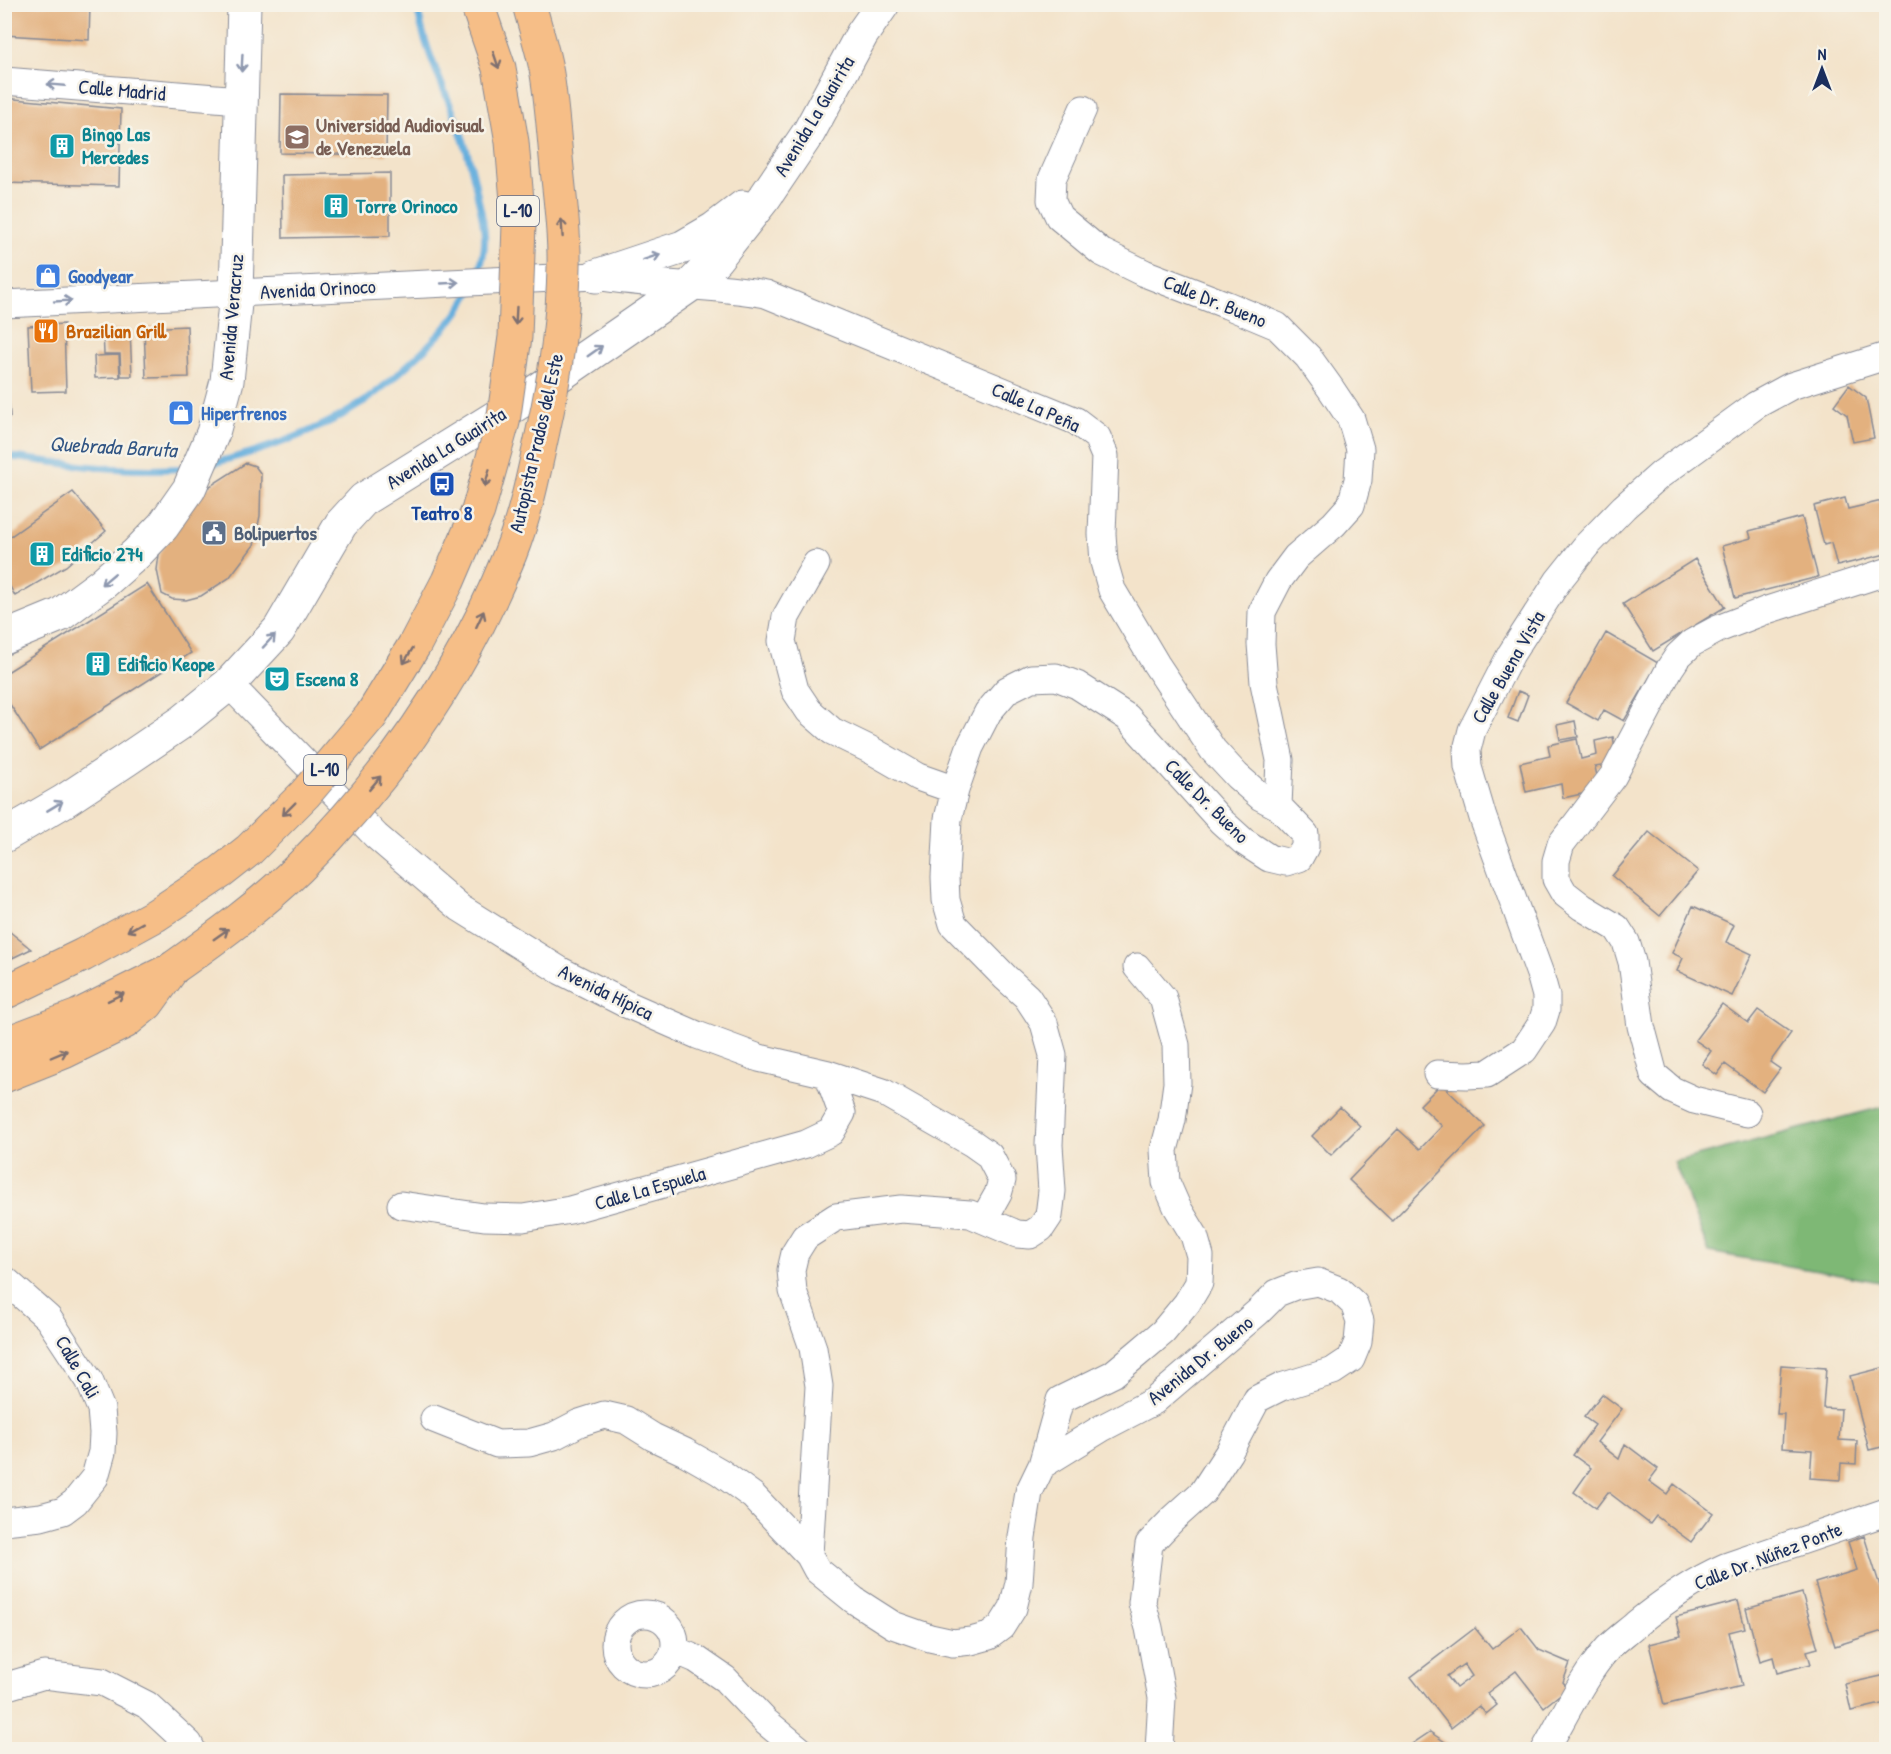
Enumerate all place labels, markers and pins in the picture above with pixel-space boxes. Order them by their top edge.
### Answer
place label: Universidad Audiovisual de Venezuela [316,111,485,161]
place label: Bingo Las Mercedes [82,120,150,170]
school or university icon: Universidad Audiovisual de Venezuela [282,122,312,152]
building icon: Bingo Las Mercedes [47,131,77,161]
building icon: Torre Orinoco [321,191,351,221]
place label: Torre Orinoco [355,192,458,219]
shop icon: Goodyear [33,261,63,291]
place label: Goodyear [68,262,134,290]
restaurant icon: Brazilian Grill [31,316,61,346]
place label: Brazilian Grill [66,317,168,344]
shop icon: Hiperfrenos [166,398,196,428]
place label: Hiperfrenos [201,399,287,427]
bus stop icon: Teatro 8 [427,469,457,499]
place label: Teatro 8 [410,499,473,526]
public building icon: Bolipuertos [199,518,229,548]
place label: Bolipuertos [234,519,317,547]
building icon: Edificio 274 [27,539,57,569]
place label: Edificio 274 [62,540,143,567]
building icon: Edificio Keope [83,649,113,679]
place label: Edificio Keope [118,650,215,678]
theatre icon: Escena 8 [262,664,292,694]
place label: Escena 8 [296,665,359,692]

